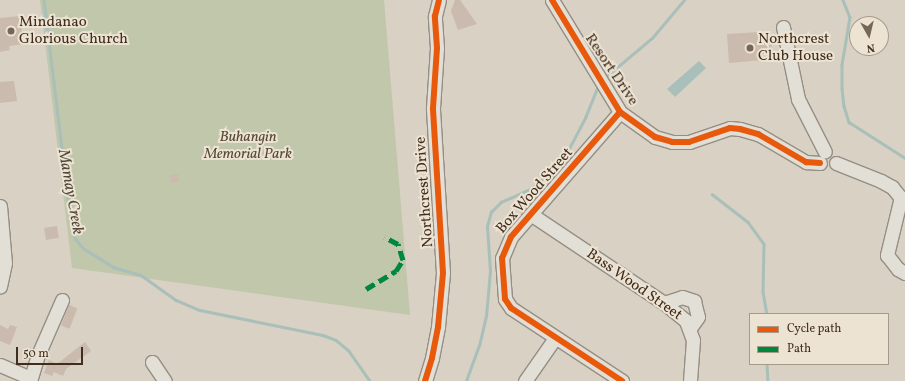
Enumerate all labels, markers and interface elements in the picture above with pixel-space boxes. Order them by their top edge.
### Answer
place label: Mindanao Glorious Church [19,13,128,48]
north arrow [849,16,889,56]
marker: Mindanao Glorious Church [6,26,16,36]
place label: Northcrest Club House [758,30,833,65]
street label: Resort Drive [580,31,642,109]
text: N [866,39,876,55]
marker: Northcrest Club House [745,43,755,53]
park label: Buhangin Memorial Park [204,128,292,163]
street label: Northcrest Drive [412,136,438,248]
street label: Box Wood Street [493,144,577,238]
water label: Mamay Creek [53,148,87,236]
street label: Bass Wood Street [582,245,686,325]
legend [749,313,889,365]
text: Cycle path [787,321,842,337]
scale bar [18,339,85,365]
text: Path [787,341,811,357]
text: 50 m [23,346,49,362]

